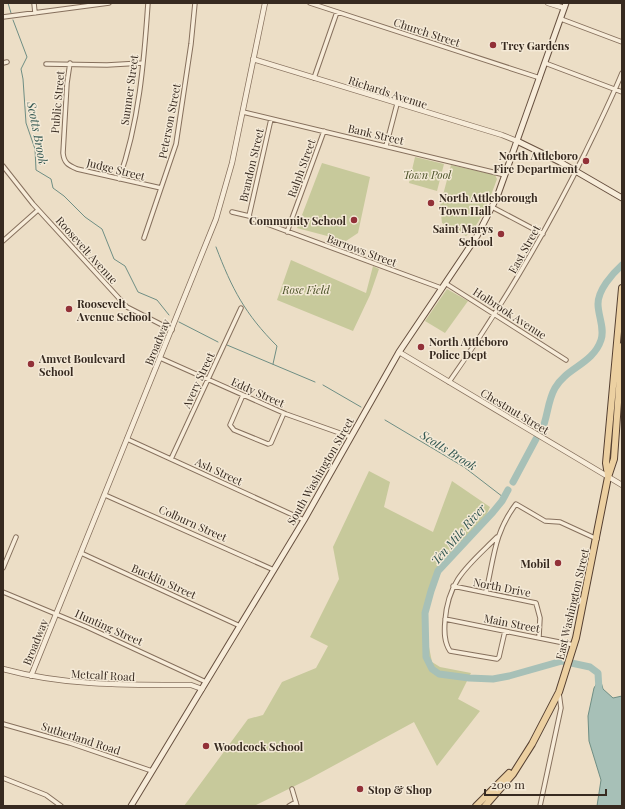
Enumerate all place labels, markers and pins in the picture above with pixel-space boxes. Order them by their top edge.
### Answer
place label: Trey Gardens [501,38,569,53]
marker: Trey Gardens [488,40,498,50]
place label: North Attleboro Fire Department [493,148,578,176]
marker: North Attleboro Fire Department [581,156,591,166]
place label: North Attleborough Town Hall [439,190,538,218]
marker: North Attleborough Town Hall [426,198,436,208]
place label: Community School [249,213,347,228]
marker: Community School [349,215,359,225]
place label: Saint Marys School [433,221,494,249]
marker: Saint Marys School [496,229,506,239]
place label: Roosevelt Avenue School [76,296,152,324]
marker: Roosevelt Avenue School [64,304,74,314]
place label: North Attleboro Police Dept [429,334,508,362]
marker: North Attleboro Police Dept [416,342,426,352]
place label: Amvet Boulevard School [38,351,126,379]
marker: Amvet Boulevard School [26,359,36,369]
place label: Mobil [520,556,551,571]
marker: Mobil [553,558,563,568]
place label: Woodcock School [213,739,304,754]
marker: Woodcock School [201,741,211,751]
place label: Stop & Shop [368,782,432,797]
marker: Stop & Shop [355,784,365,794]

